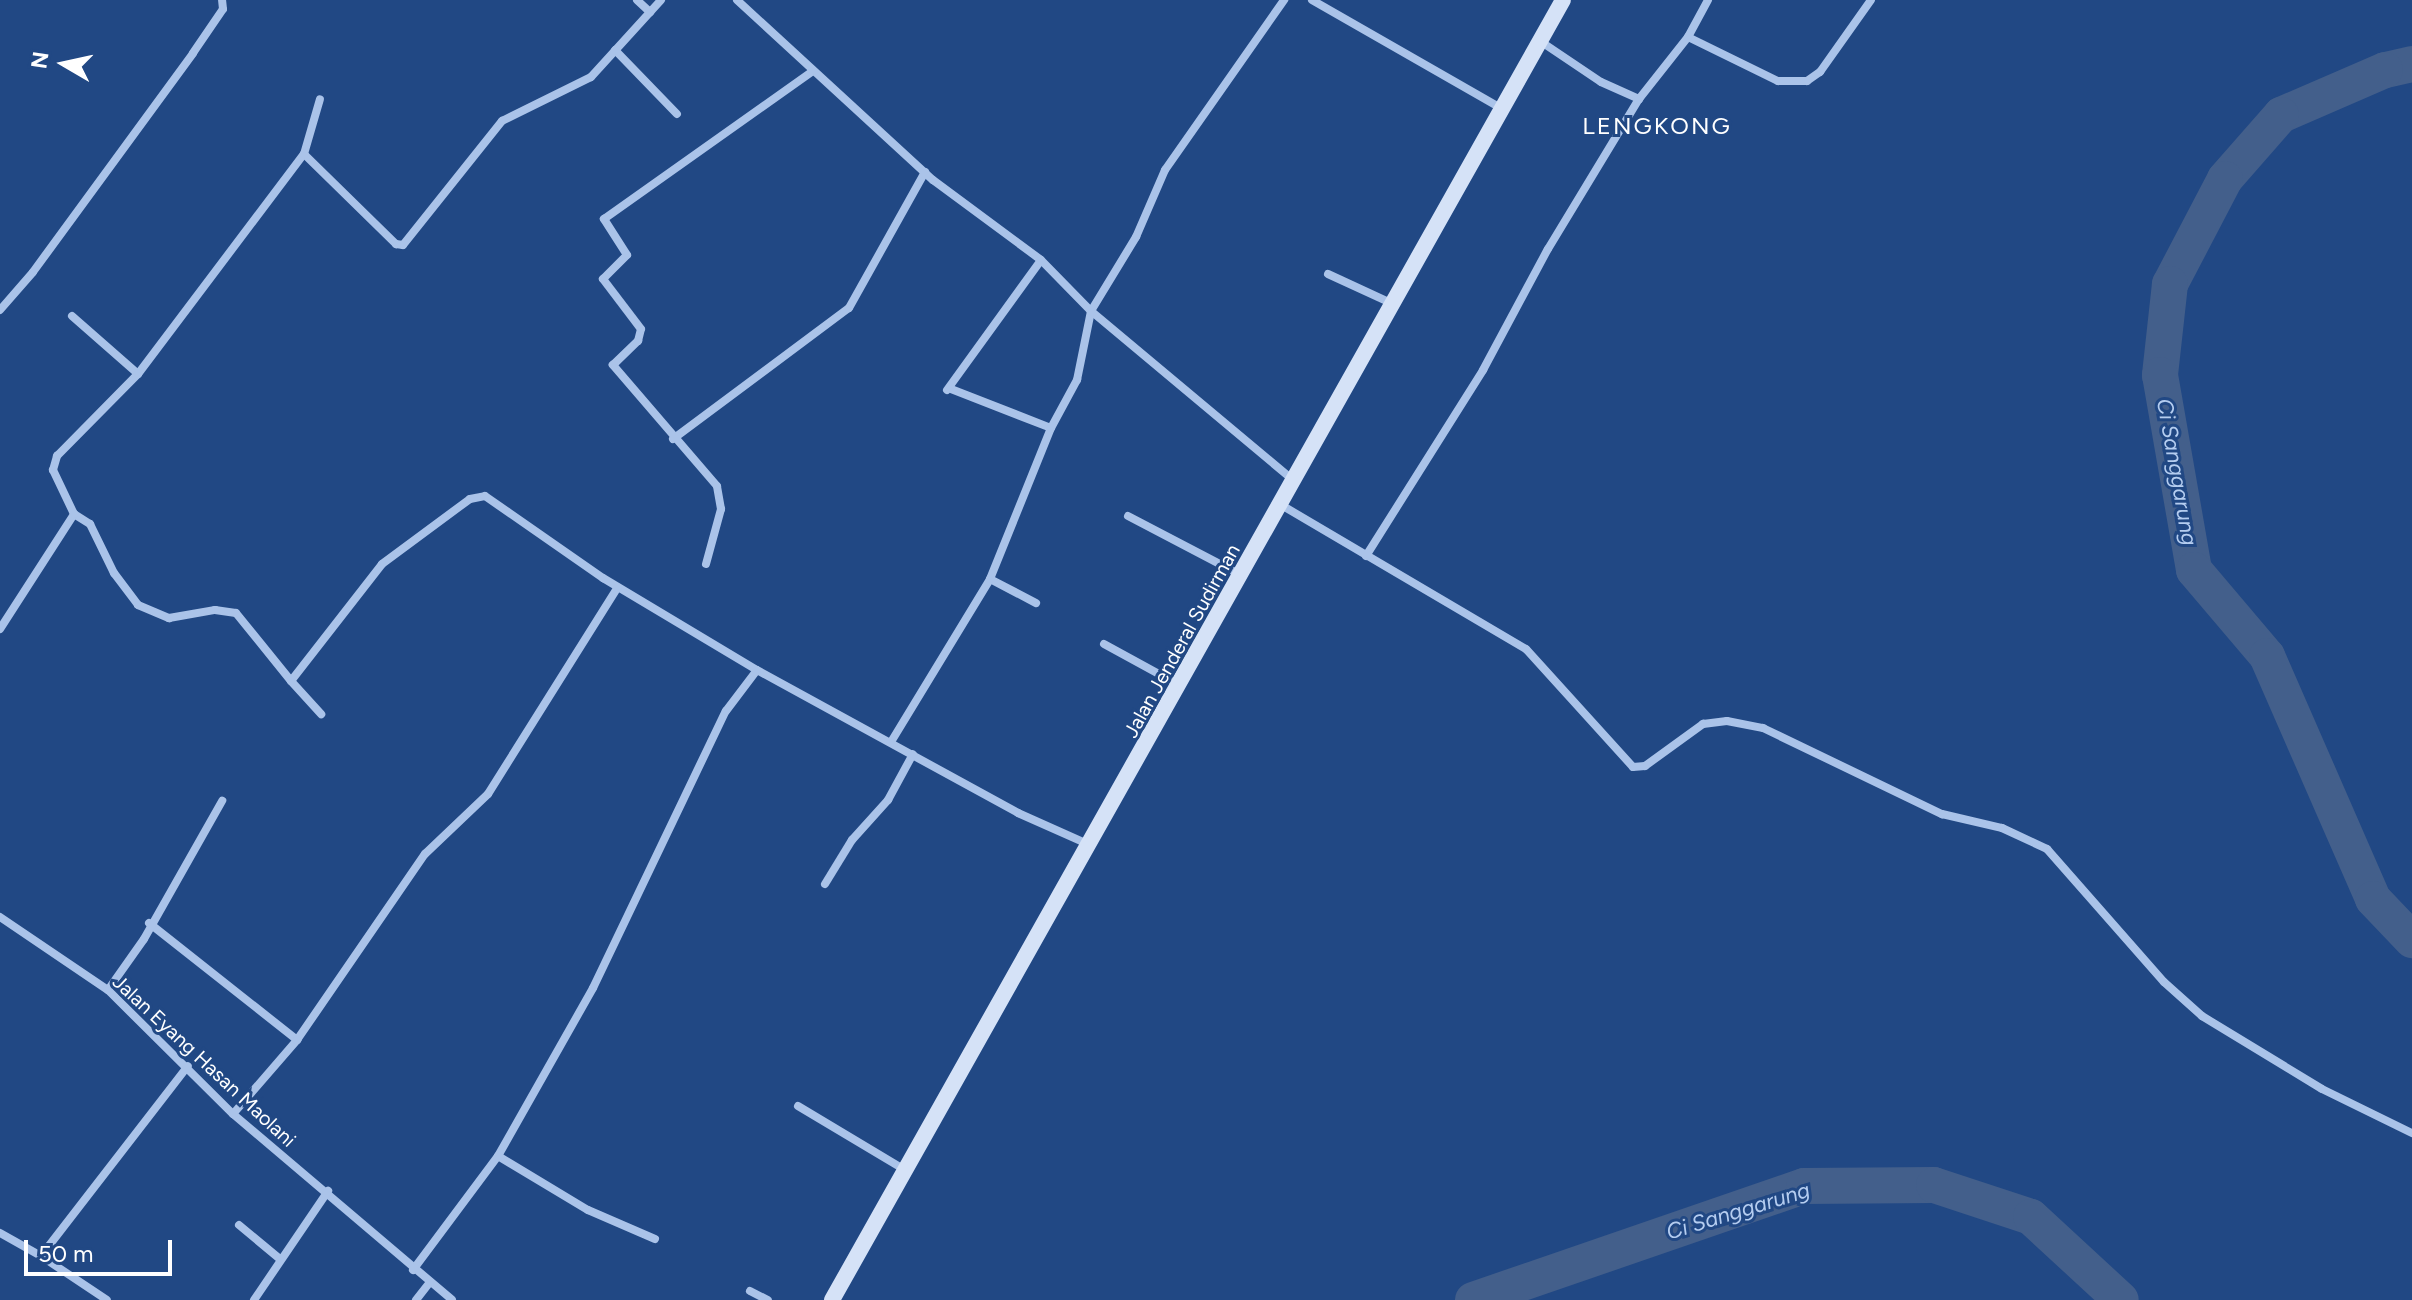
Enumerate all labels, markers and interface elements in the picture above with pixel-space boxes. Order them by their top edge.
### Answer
north arrow [24,24,104,104]
text: N [25,50,54,71]
district label: LENGKONG [1582,112,1732,140]
water label: Ci Sanggarung [2151,396,2203,548]
street label: Jalan Jenderal Sudirman [1119,540,1245,742]
street label: Jalan Eyang Hasan Maolani [108,970,300,1152]
water label: Ci Sanggarung [1663,1177,1813,1245]
scale bar [28,1224,176,1274]
text: 50 m [38,1239,94,1268]

